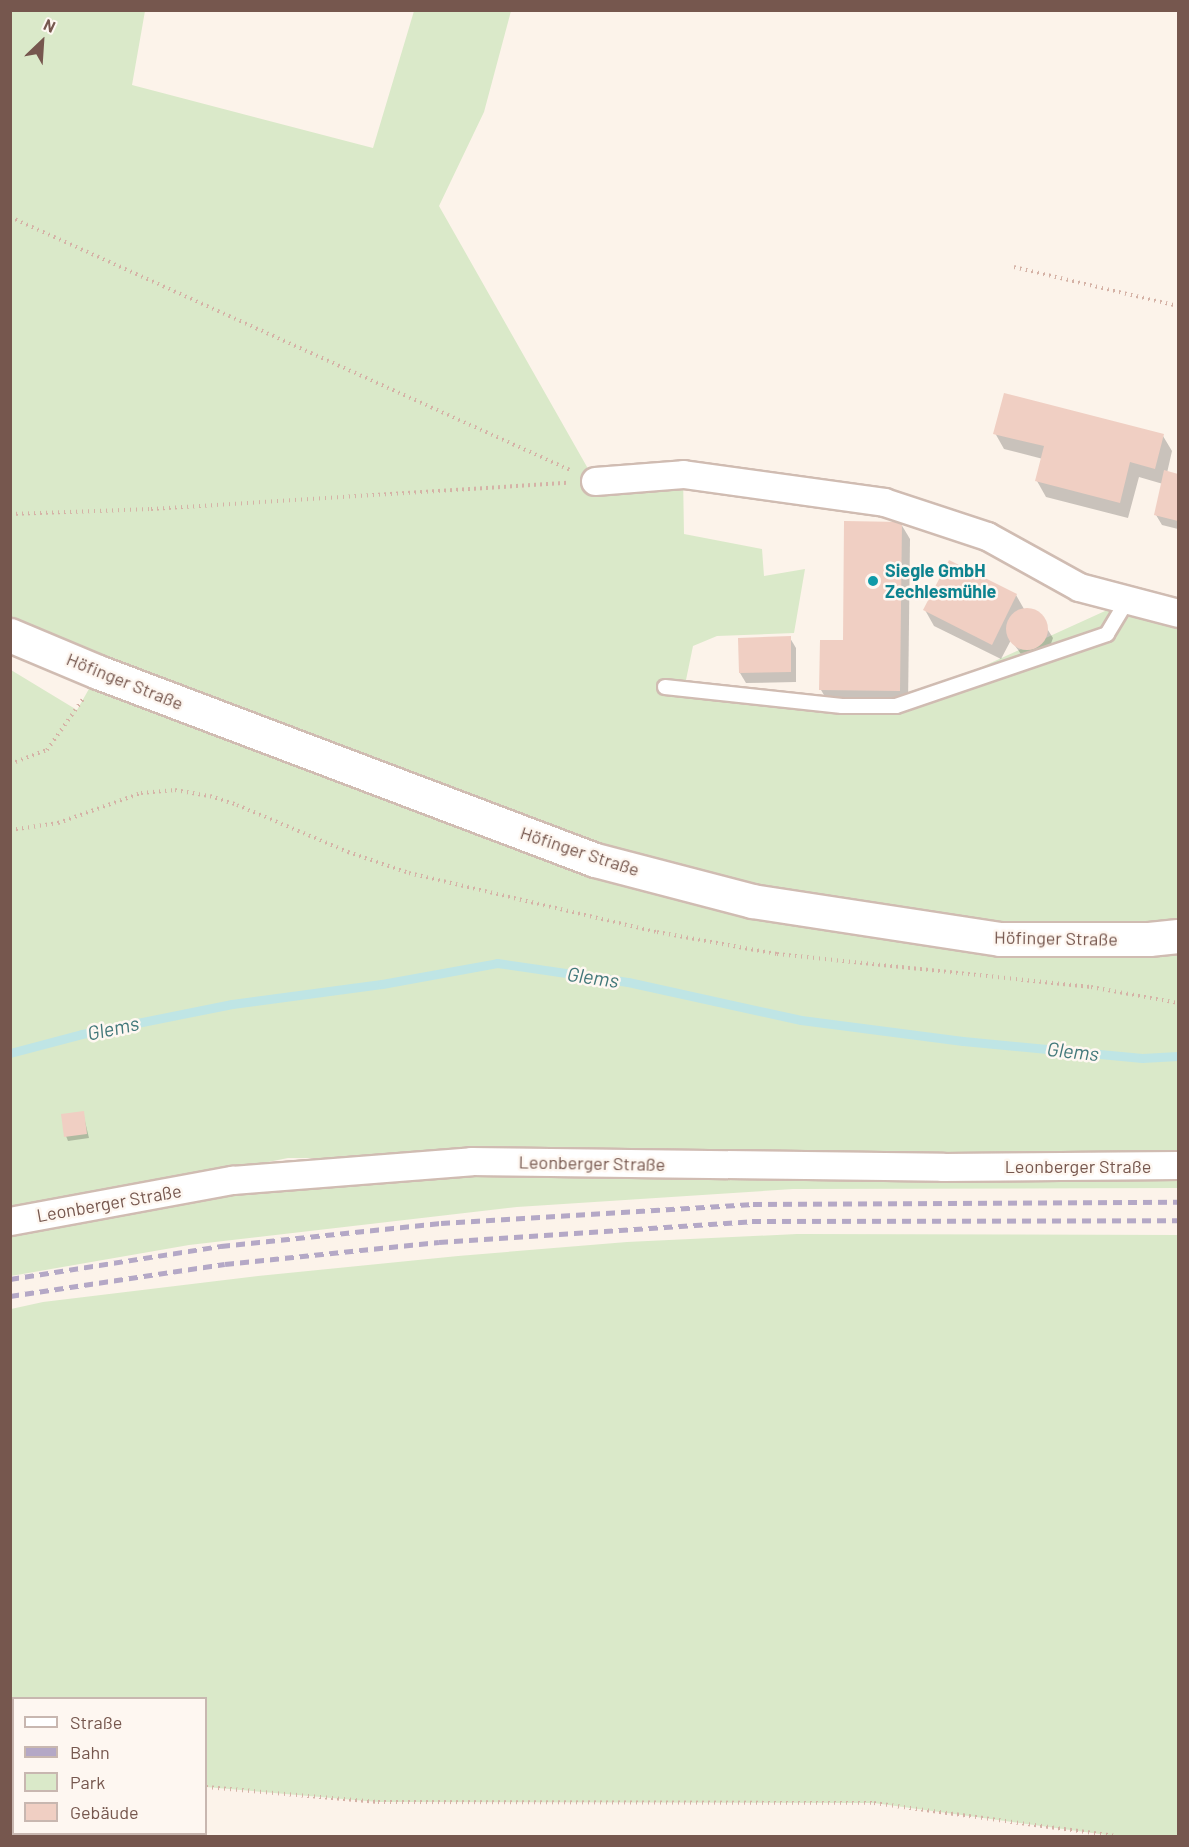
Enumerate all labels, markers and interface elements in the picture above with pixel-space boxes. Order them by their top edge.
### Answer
north arrow [12,12,72,72]
text: N [41,14,59,36]
place label: Siegle GmbH Zechlesmühle [885,560,996,602]
marker: Siegle GmbH Zechlesmühle [866,574,880,588]
street label: Höfinger Straße [64,648,186,714]
street label: Höfinger Straße [518,822,642,880]
street label: Höfinger Straße [994,926,1118,950]
water label: Glems [566,961,620,993]
water label: Glems [85,1011,141,1045]
water label: Glems [1046,1036,1100,1066]
street label: Leonberger Straße [518,1151,666,1175]
street label: Leonberger Straße [1005,1155,1151,1177]
street label: Leonberger Straße [35,1180,183,1226]
legend [12,1697,207,1835]
text: Straße [70,1711,122,1733]
text: Bahn [70,1741,110,1763]
text: Park [70,1771,105,1793]
text: Gebäude [70,1801,139,1823]

